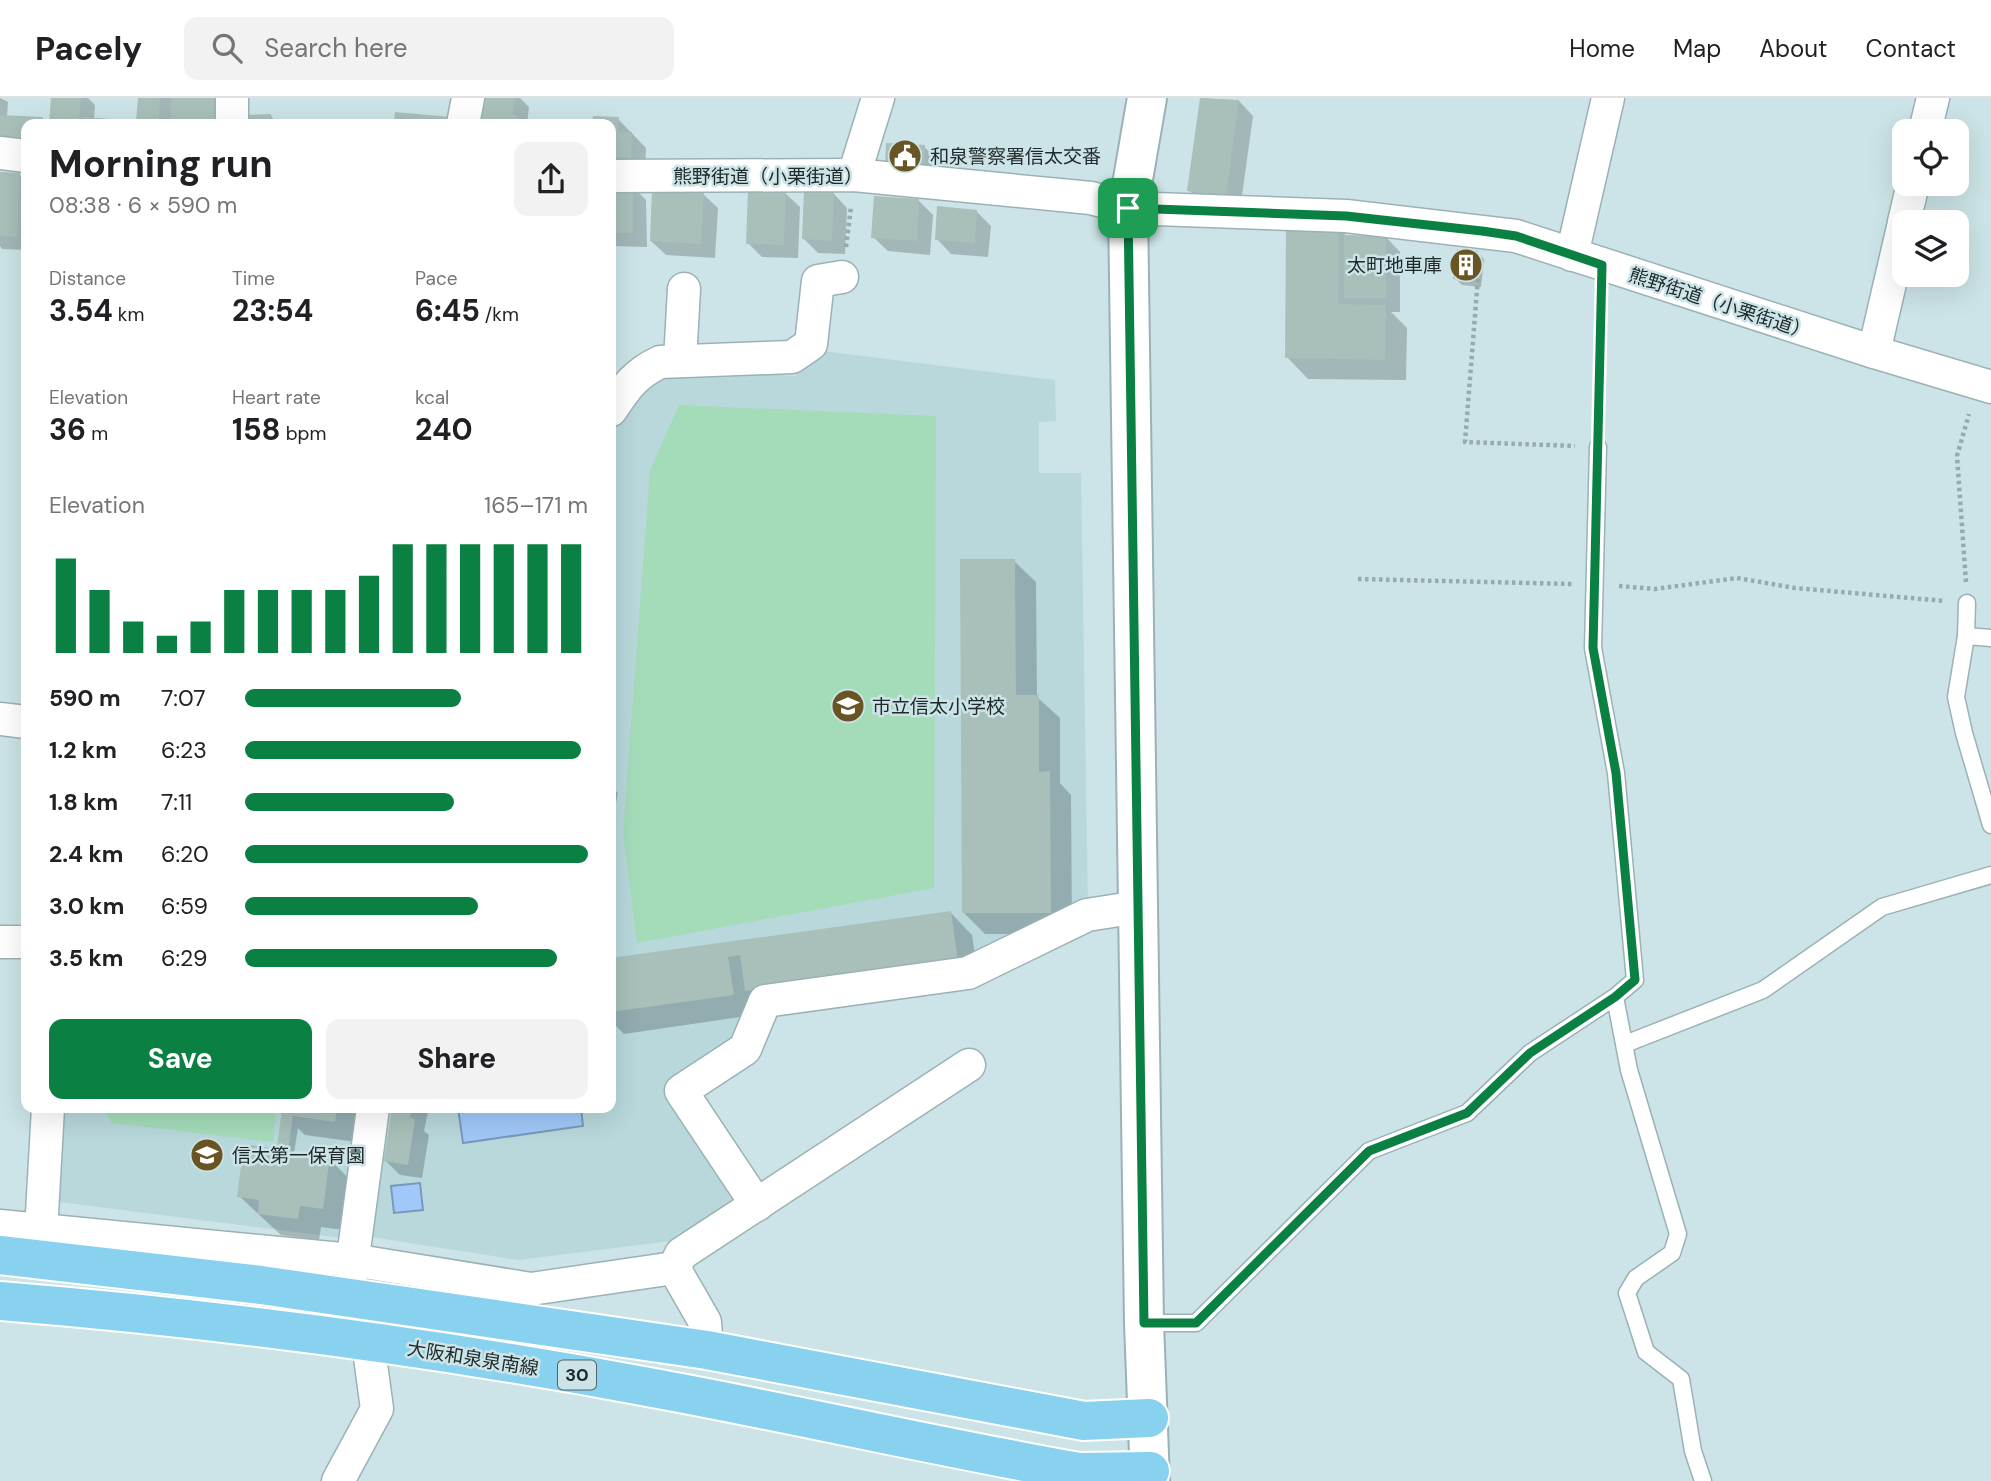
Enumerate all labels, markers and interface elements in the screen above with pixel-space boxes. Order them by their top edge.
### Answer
search box [184,17,674,80]
text: Pacely [35,27,142,70]
icon: search [208,29,246,67]
text: Search here [264,31,408,65]
text: Home [1569,33,1635,64]
text: Map [1673,33,1721,64]
text: About [1759,33,1828,64]
text: Contact [1866,33,1956,64]
map controls [1892,119,1969,287]
button: locate [1892,119,1969,196]
public building icon: 和泉警察署信太交番 [886,137,924,175]
text: Morning run [49,139,273,189]
button: share [514,142,588,216]
place label: 和泉警察署信太交番 [930,144,1101,169]
street label: 熊野街道（小栗街道） [673,164,863,189]
pin [1098,178,1158,238]
icon: arrive [1109,189,1147,227]
text: 08:38 · 6 × 590 m [49,190,237,220]
button: layers [1892,210,1969,287]
building icon: 太町地車庫 [1447,246,1485,284]
place label: 太町地車庫 [1347,253,1442,278]
street label: 熊野街道（小栗街道） [1626,262,1814,345]
text: Distance [49,266,126,291]
text: Time [232,266,275,291]
text: Pace [415,266,458,291]
text: 3.54 [49,291,113,330]
text: 23:54 [232,291,313,330]
text: 6:45 [415,291,480,330]
text: km [113,302,144,327]
text: /km [480,302,519,327]
text: Elevation [49,385,128,410]
text: Heart rate [232,385,321,410]
text: kcal [415,385,449,410]
text: 36 [49,410,86,449]
text: 158 [232,410,281,449]
text: 240 [415,410,473,449]
text: m [86,421,108,446]
text: bpm [281,421,326,446]
text: Elevation [49,490,145,520]
text: 165–171 m [484,490,588,520]
text: 590 m [49,683,121,713]
text: 7:07 [161,683,206,713]
school or university icon: 市立信太小学校 [829,687,867,725]
place label: 市立信太小学校 [872,694,1005,719]
text: 1.2 km [49,735,117,765]
text: 6:23 [161,735,207,765]
text: 1.8 km [49,787,118,817]
text: 7:11 [161,787,192,817]
text: 2.4 km [49,839,123,869]
text: 6:20 [161,839,209,869]
text: 3.0 km [49,891,124,921]
text: 6:59 [161,891,208,921]
text: 3.5 km [49,943,123,973]
text: 6:29 [161,943,208,973]
button: Save [49,1019,312,1099]
button: Share [326,1019,588,1099]
school or university icon: 信太第一保育園 [188,1136,226,1174]
place label: 信太第一保育園 [232,1143,365,1168]
street label: 大阪和泉泉南線 [405,1336,541,1381]
road number: 30 [558,1360,596,1390]

